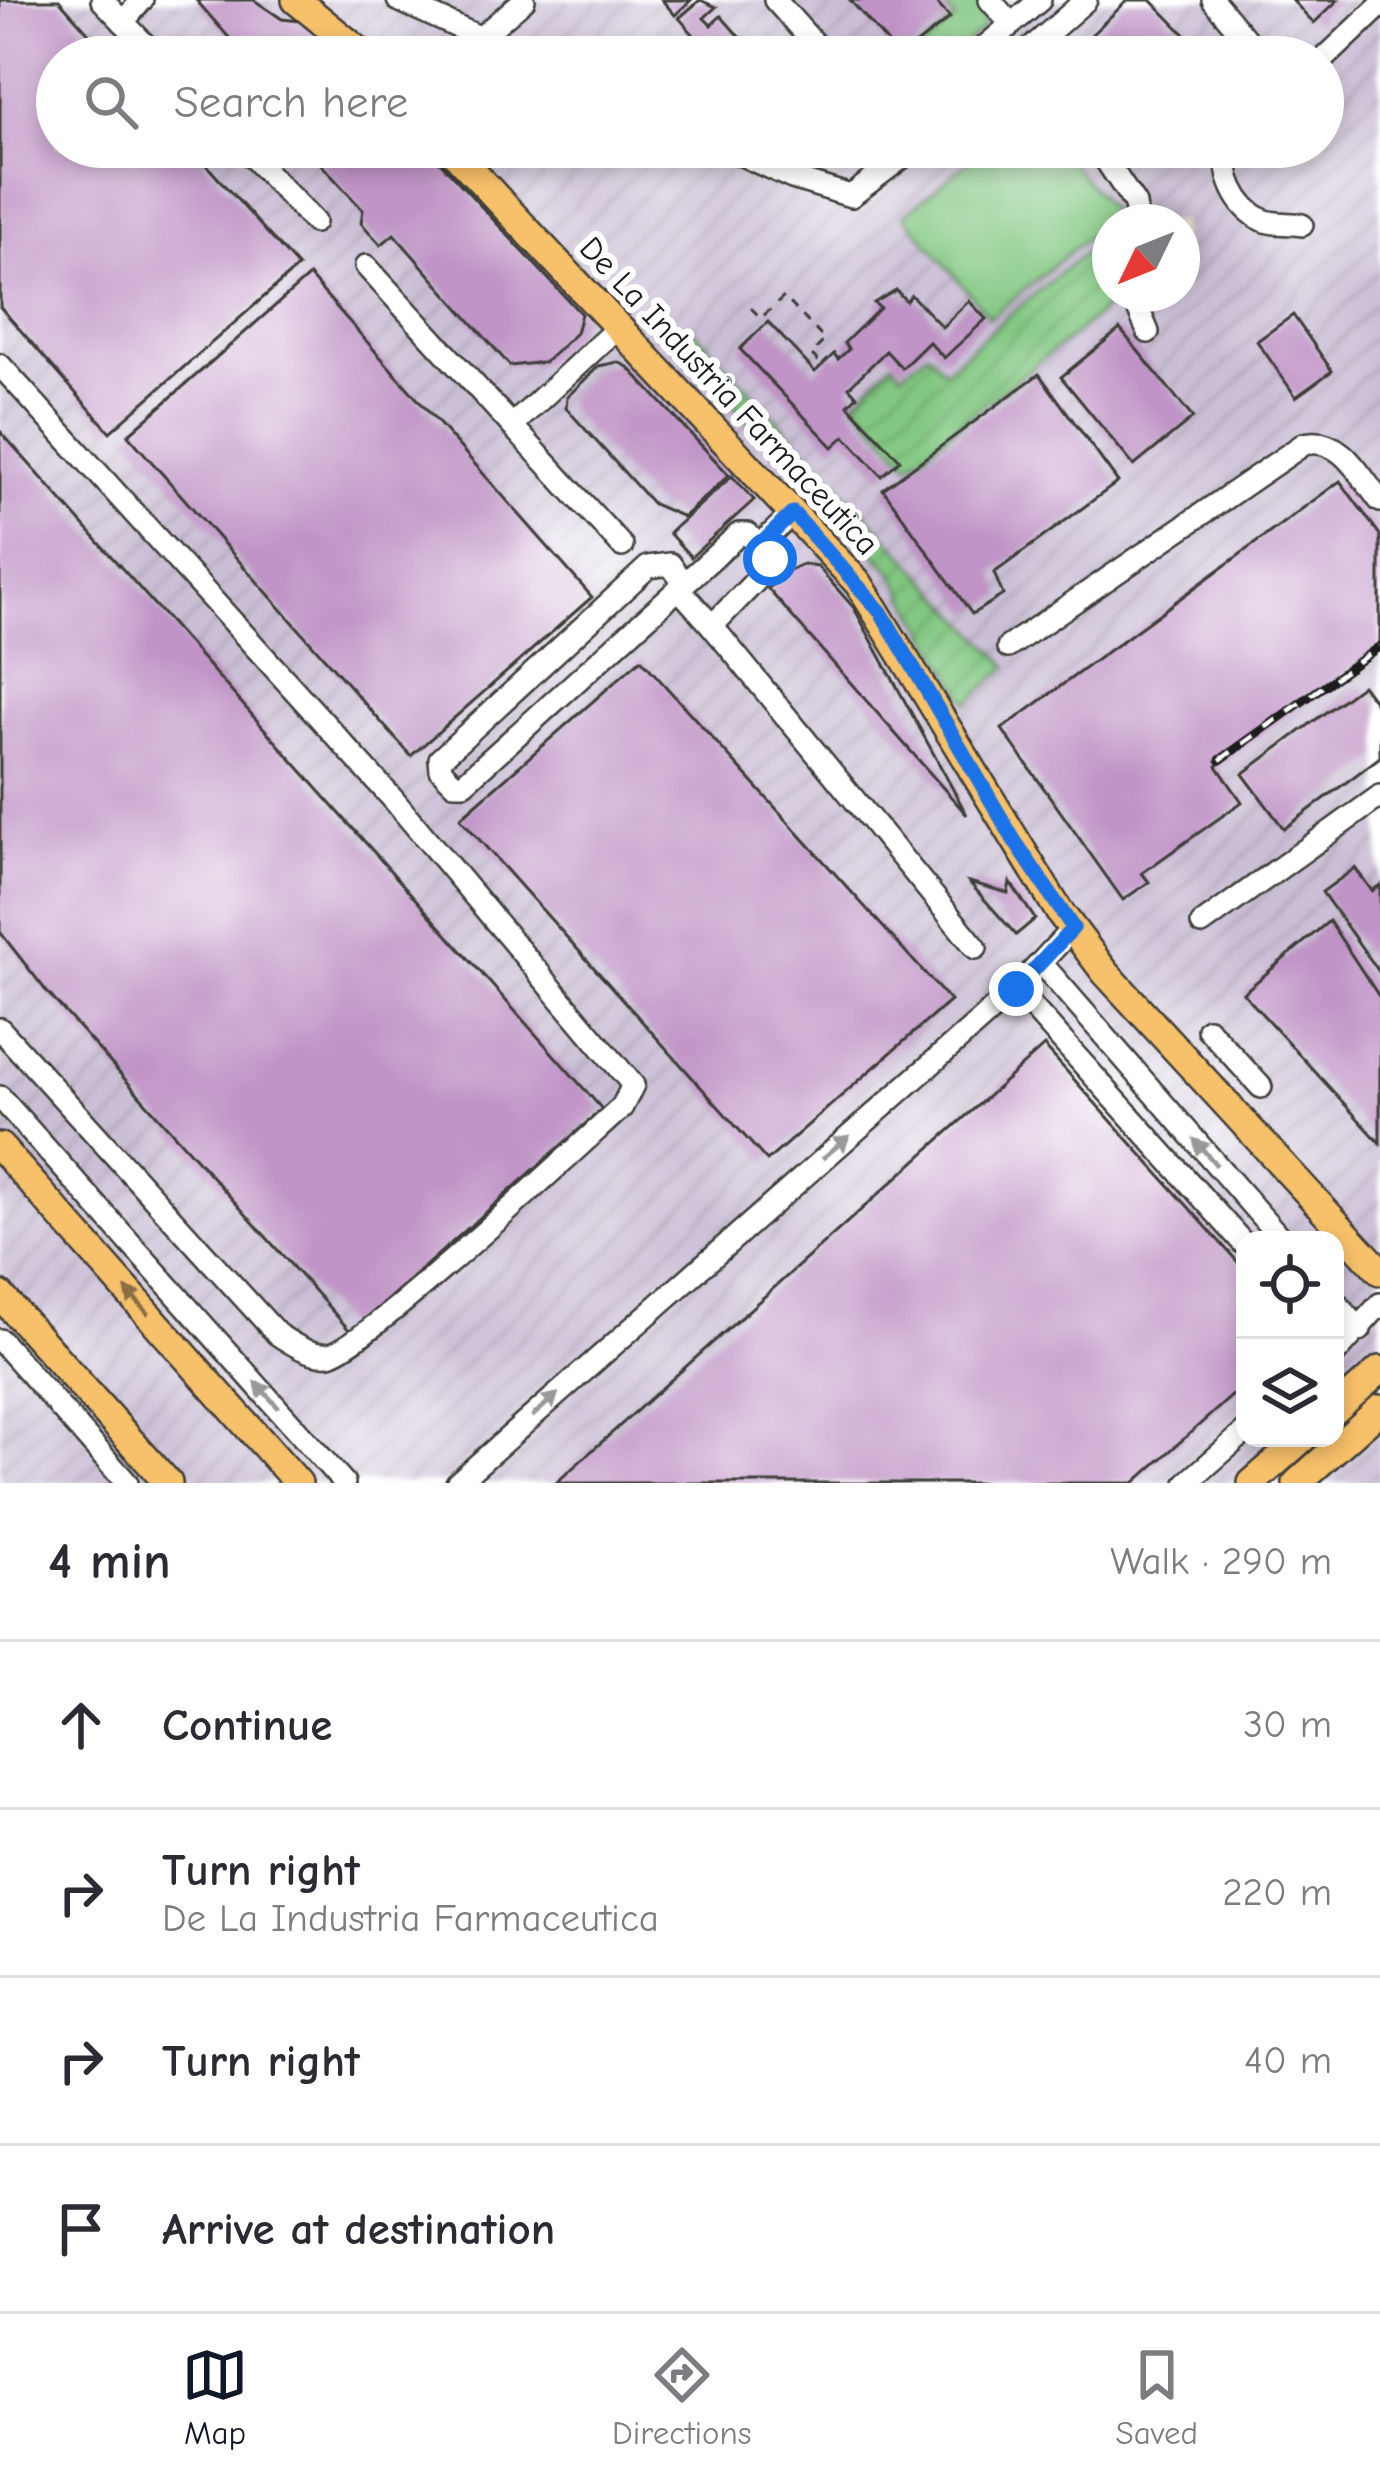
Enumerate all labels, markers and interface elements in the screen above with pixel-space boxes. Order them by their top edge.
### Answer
search box [36,36,1344,168]
icon: search [78,69,144,135]
text: Search here [174,76,408,128]
north arrow [1092,204,1200,312]
street label: De La Industria Farmaceutica [572,229,887,562]
route start [743,532,797,586]
route end [989,962,1043,1016]
one-way arrow [821,1134,851,1160]
one-way arrow [1192,1137,1219,1166]
map controls [1236,1231,1344,1447]
button: locate [1236,1231,1344,1339]
one-way arrow [124,1287,151,1316]
button: layers [1236,1339,1344,1447]
one-way arrow [254,1381,281,1410]
one-way arrow [530,1392,559,1419]
text: 4 min [48,1532,171,1591]
text: Walk · 290 m [1110,1539,1332,1584]
icon: ahead [48,1692,114,1758]
text: Continue [162,1699,332,1751]
text: 30 m [1243,1702,1332,1747]
text: Turn right [162,1844,360,1896]
icon: right [48,1860,114,1926]
text: 220 m [1222,1870,1332,1915]
text: De La Industria Farmaceutica [162,1896,659,1941]
icon: right [48,2028,114,2094]
text: Turn right [162,2035,360,2087]
text: 40 m [1244,2038,1332,2083]
icon: arrive [48,2196,114,2262]
text: Arrive at destination [162,2203,555,2255]
tab: Map [182,2342,248,2452]
tab: Directions [612,2342,752,2452]
tab: Saved [1116,2342,1198,2452]

